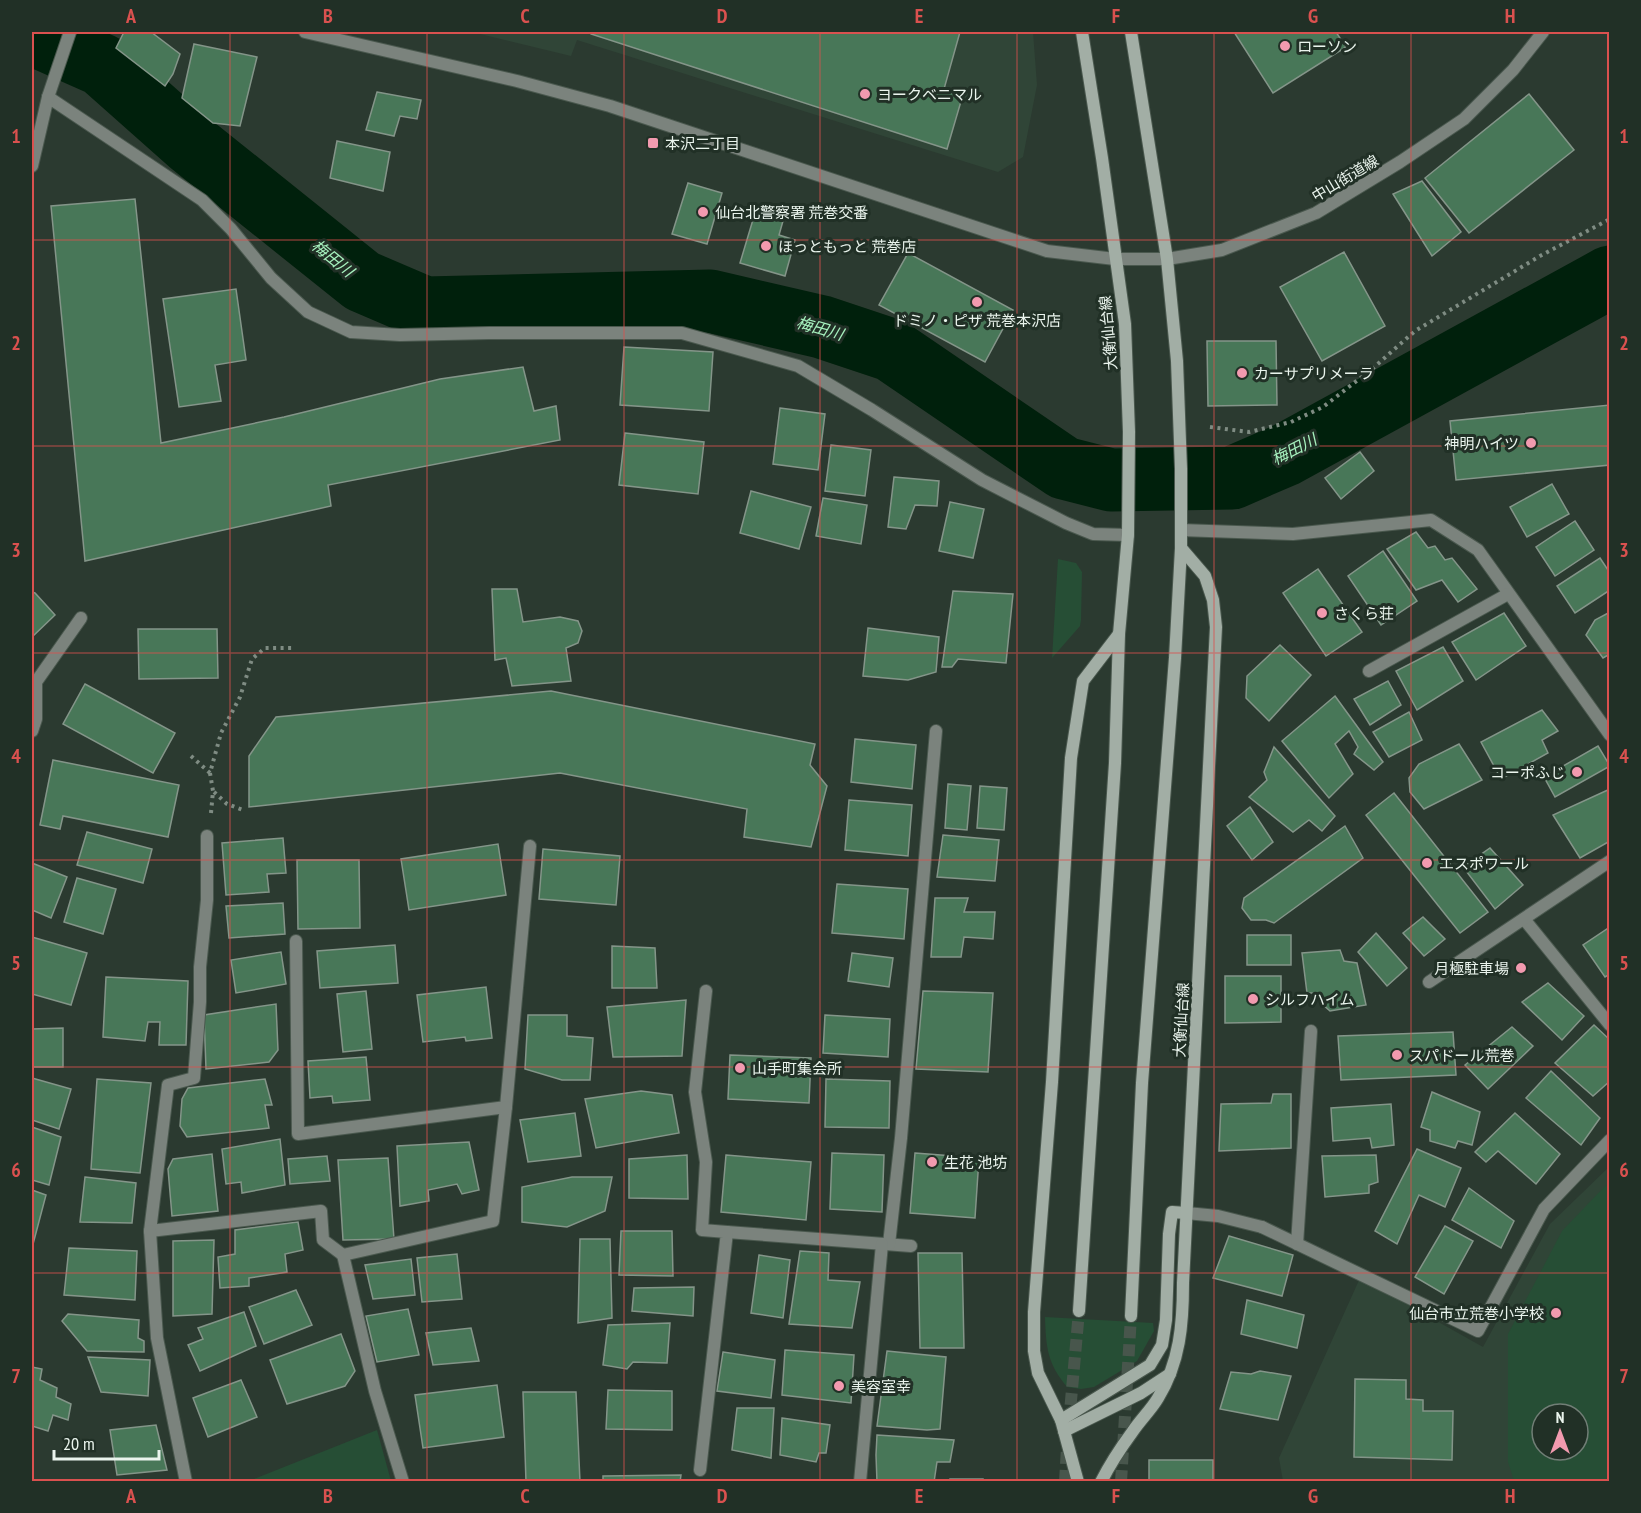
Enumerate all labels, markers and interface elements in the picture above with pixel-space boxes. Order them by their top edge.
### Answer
text: A [125,3,137,29]
text: B [323,3,333,29]
text: C [520,3,530,29]
text: D [717,3,728,29]
text: E [915,3,923,29]
text: F [1112,3,1120,29]
text: G [1308,3,1318,29]
text: H [1505,3,1515,29]
place label: ローソン [1297,37,1357,56]
marker: ローソン [1278,39,1292,53]
place label: ヨークベニマル [877,85,982,104]
marker: ヨークベニマル [858,87,872,101]
text: 1 [11,123,21,149]
text: 1 [1619,123,1629,149]
place label: 本沢二丁目 [665,134,740,153]
marker: 本沢二丁目 [646,136,660,150]
street label: 中山街道線 [1308,151,1382,205]
place label: 仙台北警察署 荒巻交番 [715,203,868,222]
marker: 仙台北警察署 荒巻交番 [696,205,710,219]
water label: 梅田川 [308,235,359,282]
place label: ほっともっと 荒巻店 [778,237,916,256]
marker: ほっともっと 荒巻店 [759,239,773,253]
marker: ドミノ・ピザ 荒巻本沢店 [970,295,984,309]
street label: 大衡仙台線 [1095,295,1121,371]
place label: ドミノ・ピザ 荒巻本沢店 [893,311,1061,330]
water label: 梅田川 [794,312,848,345]
text: 2 [11,330,21,356]
text: 2 [1619,330,1629,356]
place label: カーサプリメーラ [1254,364,1374,383]
marker: カーサプリメーラ [1235,366,1249,380]
water label: 梅田川 [1268,428,1322,469]
place label: 神明ハイツ [1444,434,1519,453]
marker: 神明ハイツ [1524,436,1538,450]
text: 3 [11,537,21,563]
text: 3 [1619,537,1629,563]
place label: さくら荘 [1334,604,1394,623]
marker: さくら荘 [1315,606,1329,620]
text: 4 [11,743,21,769]
text: 4 [1619,743,1629,769]
place label: コーポふじ [1490,763,1565,782]
marker: コーポふじ [1570,765,1584,779]
place label: エスポワール [1439,854,1529,873]
marker: エスポワール [1420,856,1434,870]
text: 5 [11,950,21,976]
text: 5 [1619,950,1629,976]
place label: 月極駐車場 [1434,959,1509,978]
marker: 月極駐車場 [1514,961,1528,975]
street label: 大衡仙台線 [1170,982,1192,1058]
place label: シルフハイム [1265,990,1354,1009]
marker: シルフハイム [1246,992,1260,1006]
place label: スパドール荒巻 [1409,1046,1514,1065]
marker: スパドール荒巻 [1390,1048,1404,1062]
place label: 山手町集会所 [752,1059,842,1078]
marker: 山手町集会所 [733,1061,747,1075]
place label: 生花 池坊 [944,1153,1007,1172]
marker: 生花 池坊 [925,1155,939,1169]
text: 6 [11,1157,21,1183]
text: 6 [1619,1157,1629,1183]
place label: 仙台市立荒巻小学校 [1409,1304,1544,1323]
marker: 仙台市立荒巻小学校 [1549,1306,1563,1320]
text: 7 [11,1363,21,1389]
text: 7 [1619,1363,1629,1389]
place label: 美容室幸 [851,1377,911,1396]
marker: 美容室幸 [832,1379,846,1393]
north arrow [1530,1402,1590,1462]
text: N [1556,1407,1564,1427]
scale bar [54,1423,159,1461]
text: 20 m [63,1432,95,1455]
text: A [125,1483,137,1509]
text: B [323,1483,333,1509]
text: C [520,1483,530,1509]
text: D [717,1483,728,1509]
text: E [915,1483,923,1509]
text: F [1112,1483,1120,1509]
text: G [1308,1483,1318,1509]
text: H [1505,1483,1515,1509]

